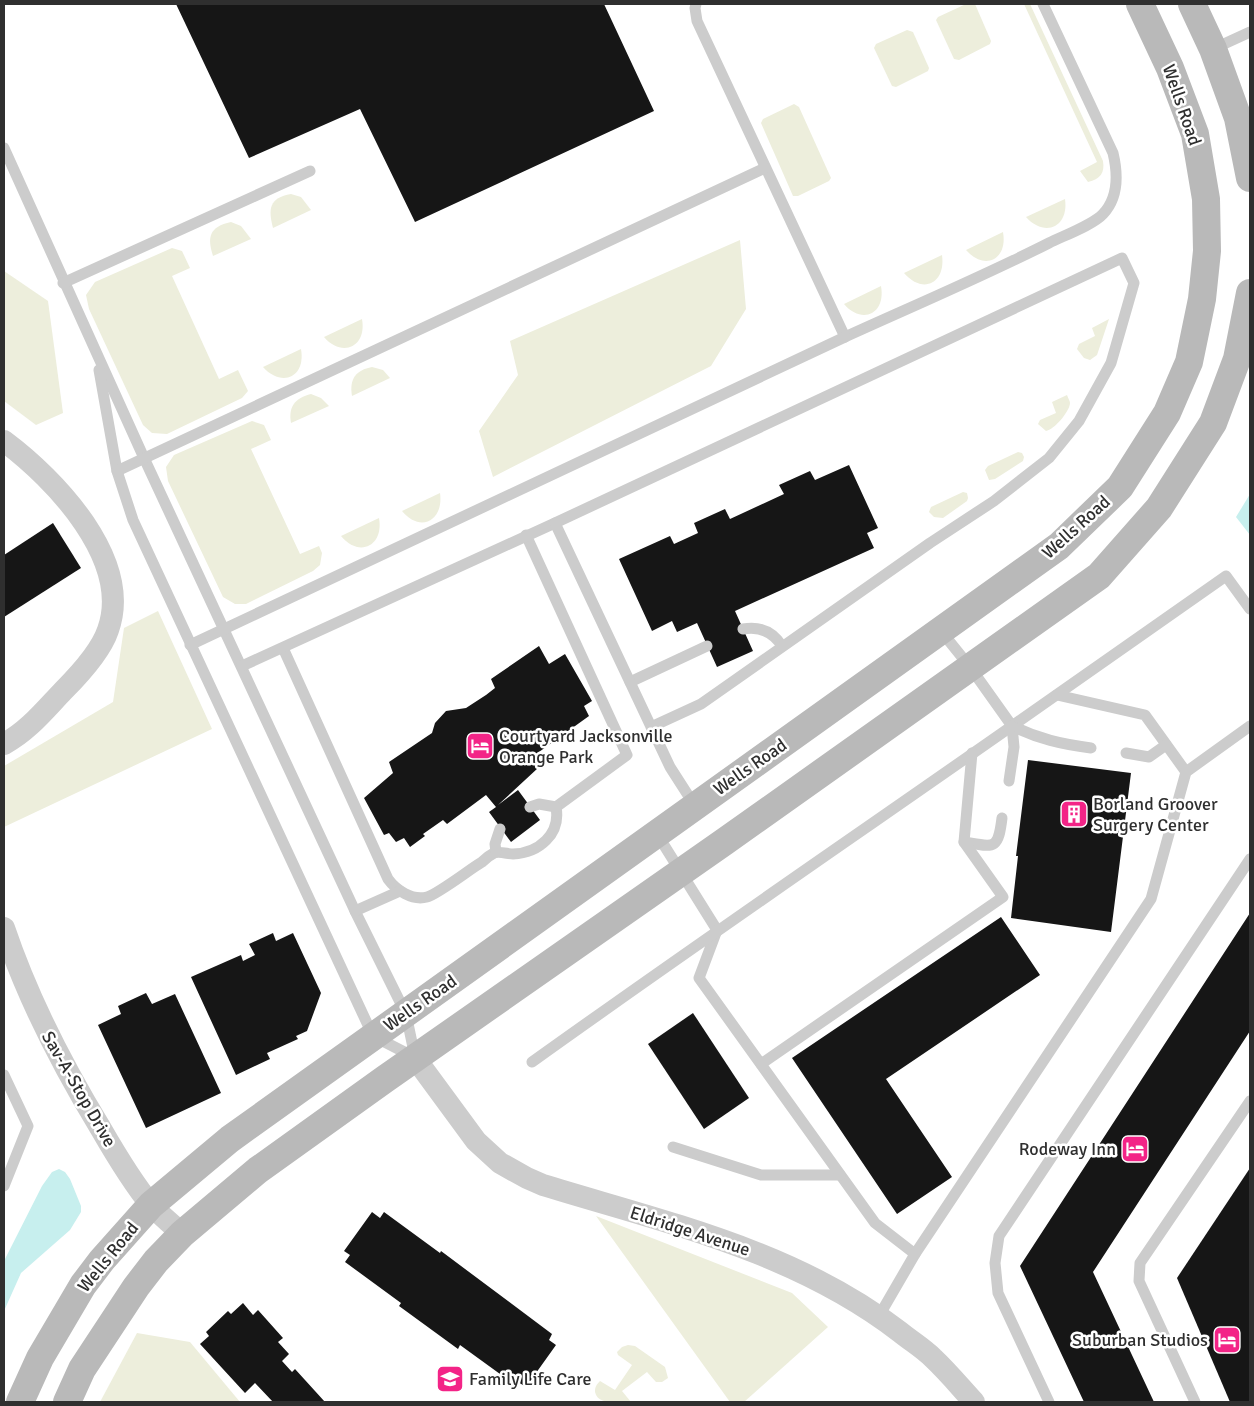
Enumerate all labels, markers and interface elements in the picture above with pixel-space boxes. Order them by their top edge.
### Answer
street label: Wells Road [1158,62,1206,148]
street label: Wells Road [1037,491,1115,563]
place label: Courtyard Jacksonville Orange Park [499,725,673,768]
hotel icon: Courtyard Jacksonville Orange Park [465,731,495,761]
street label: Wells Road [709,734,791,800]
place label: Borland Groover Surgery Center [1093,793,1218,836]
building icon: Borland Groover Surgery Center [1059,799,1089,829]
street label: Wells Road [379,970,461,1036]
street label: Sav-A-Stop Drive [37,1027,121,1151]
hotel icon: Rodeway Inn [1120,1134,1150,1164]
place label: Rodeway Inn [1019,1138,1116,1160]
street label: Eldridge Avenue [627,1201,753,1261]
street label: Wells Road [73,1217,143,1297]
hotel icon: Suburban Studios [1212,1325,1242,1355]
place label: Suburban Studios [1072,1329,1208,1351]
school or university icon: Family Life Care [435,1364,465,1394]
place label: Family Life Care [469,1368,591,1390]

